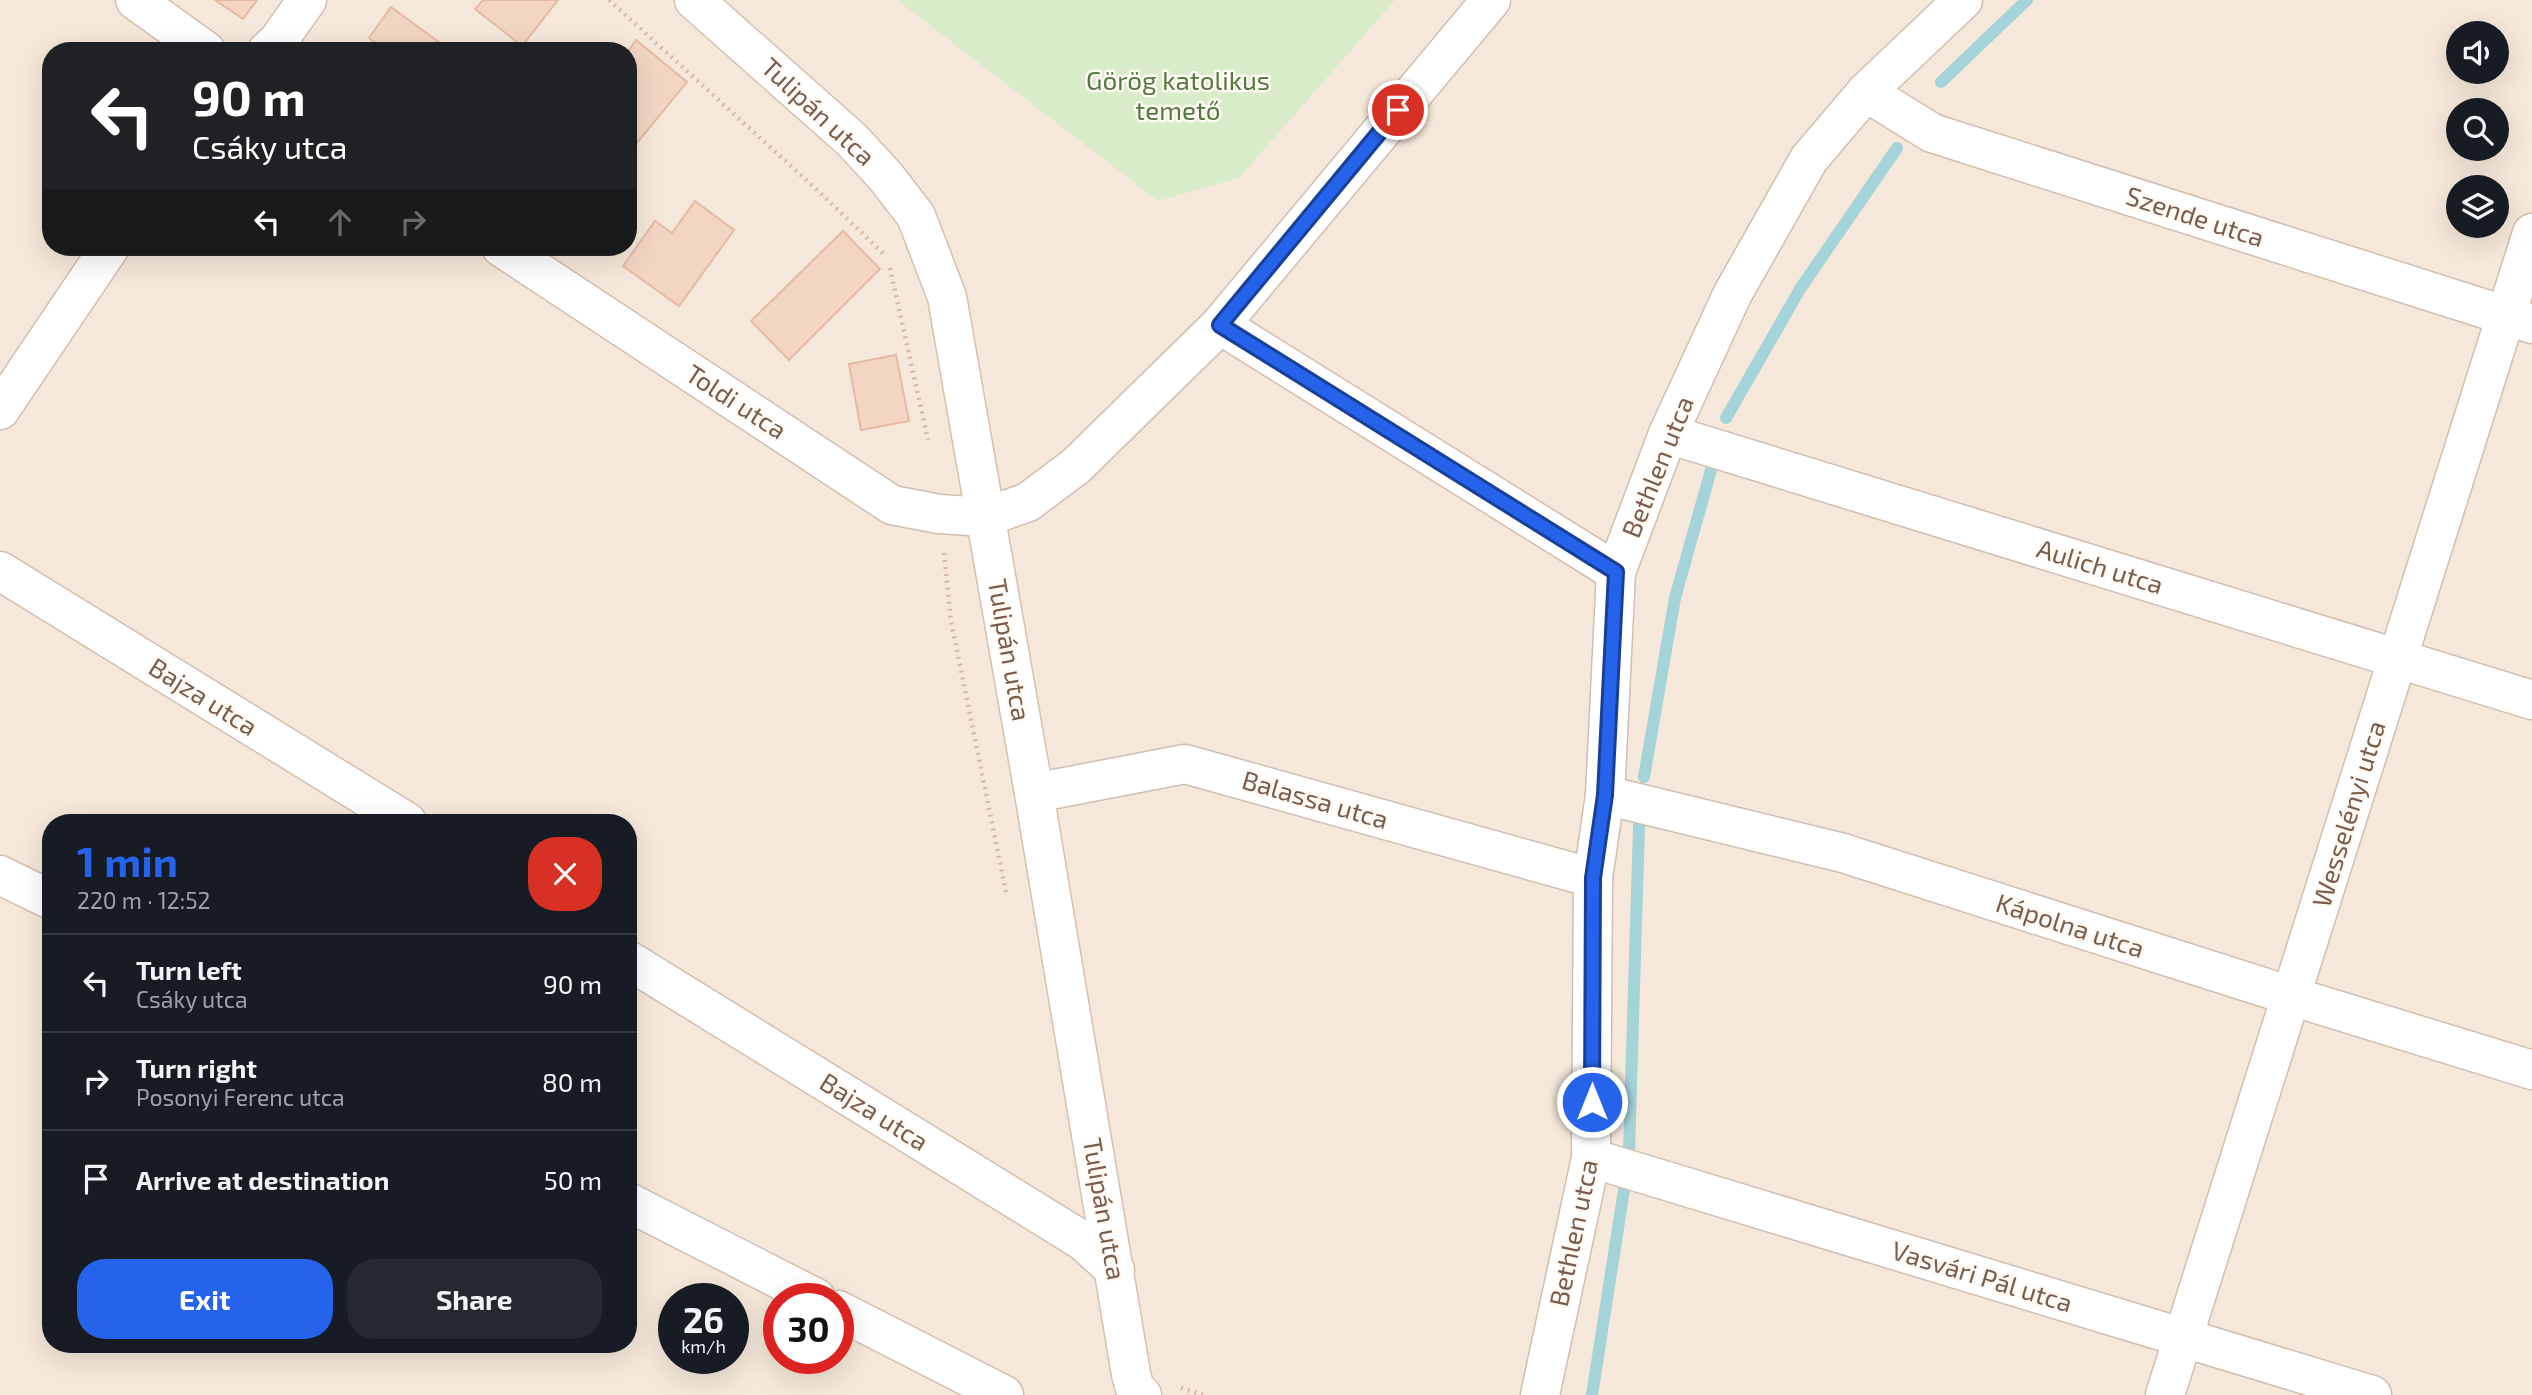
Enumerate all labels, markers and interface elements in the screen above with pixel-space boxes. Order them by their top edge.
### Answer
map controls [2446,21,2509,238]
button: sound [2446,21,2509,84]
street label: Tulipán utca [756,51,882,171]
park label: Görög katolikus temető [1086,64,1270,125]
text: 90 m [192,67,306,126]
icon: left [77,70,168,161]
pin [1368,80,1428,140]
icon: arrive [1379,91,1417,129]
button: search [2446,98,2509,161]
text: Csáky utca [192,127,347,165]
button: layers [2446,175,2509,238]
street label: Szende utca [2123,179,2268,252]
icon: left [248,203,286,241]
icon: ahead [321,203,359,241]
icon: right [394,203,432,241]
street label: Toldi utca [681,357,793,445]
street label: Bethlen utca [1614,391,1699,542]
street label: Aulich utca [2034,532,2167,599]
street label: Tulipán utca [983,576,1038,723]
street label: Bajza utca [144,650,264,741]
street label: Wesselényi utca [2305,717,2391,910]
street label: Balassa utca [1239,763,1392,834]
text: 1 min [77,835,178,885]
button: close [528,837,602,911]
text: 220 m · 12:52 [77,886,210,914]
street label: Kápolna utca [1992,886,2149,963]
text: Turn left [136,954,242,985]
icon: left [77,964,115,1002]
text: 90 m [543,968,602,999]
text: Csáky utca [136,985,248,1013]
text: Turn right [136,1052,257,1083]
icon: right [77,1062,115,1100]
street label: Bajza utca [815,1065,935,1156]
position arrow [1555,1065,1629,1139]
text: 80 m [542,1066,602,1097]
text: Posonyi Ferenc utca [136,1083,345,1111]
street label: Tulipán utca [1078,1135,1133,1282]
street label: Bethlen utca [1542,1156,1603,1309]
icon: arrive [77,1160,115,1198]
text: Arrive at destination [136,1164,389,1195]
text: 50 m [544,1164,602,1195]
street label: Vasvári Pál utca [1888,1233,2076,1318]
button: Exit [77,1259,333,1339]
button: Share [347,1259,602,1339]
speed limit sign: 30 [763,1283,854,1374]
text: 26 [683,1298,724,1340]
text: km/h [681,1335,726,1357]

